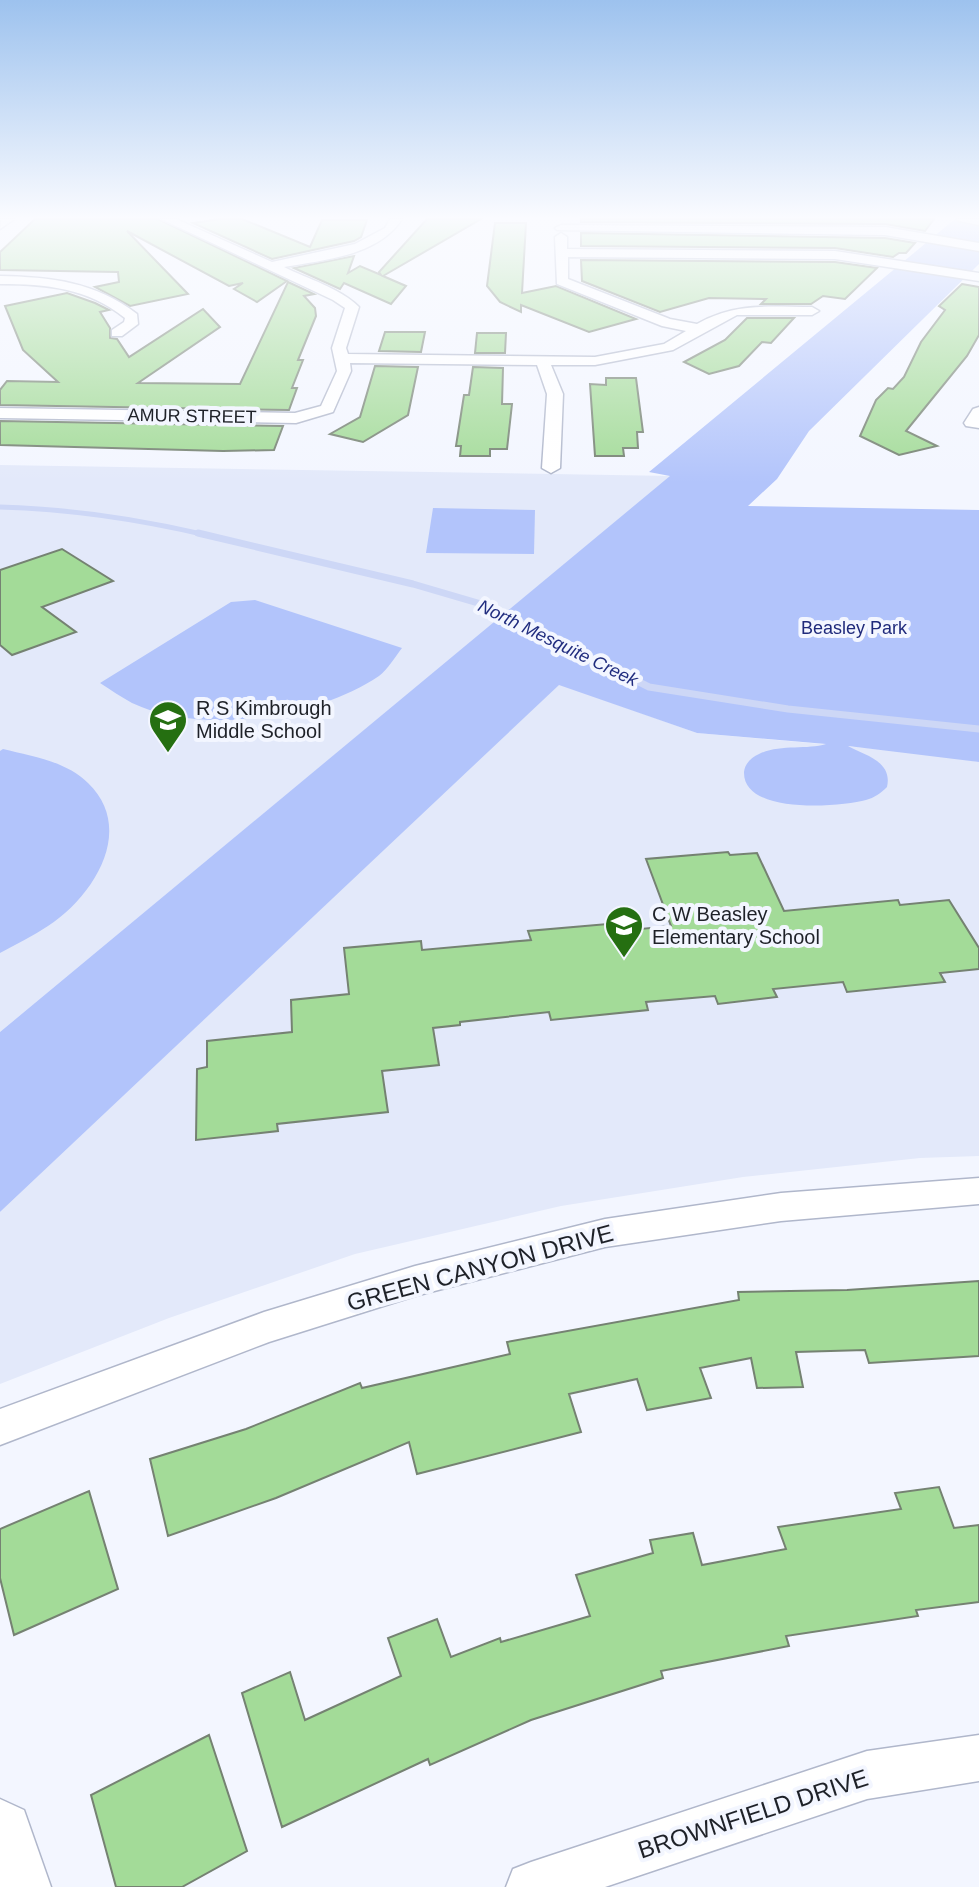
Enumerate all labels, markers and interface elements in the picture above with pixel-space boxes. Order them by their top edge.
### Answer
street label: AMUR STREET [127,405,257,427]
water label: North Mesquite Creek [475,596,642,691]
park label: Beasley Park [801,618,908,638]
place label: R S Kimbrough Middle School [196,697,332,742]
school or university icon: R S Kimbrough Middle School [147,699,189,754]
place label: C W Beasley Elementary School [652,903,820,948]
school or university icon: C W Beasley Elementary School [603,904,645,959]
street label: GREEN CANYON DRIVE [344,1219,616,1316]
street label: BROWNFIELD DRIVE [635,1764,871,1863]

